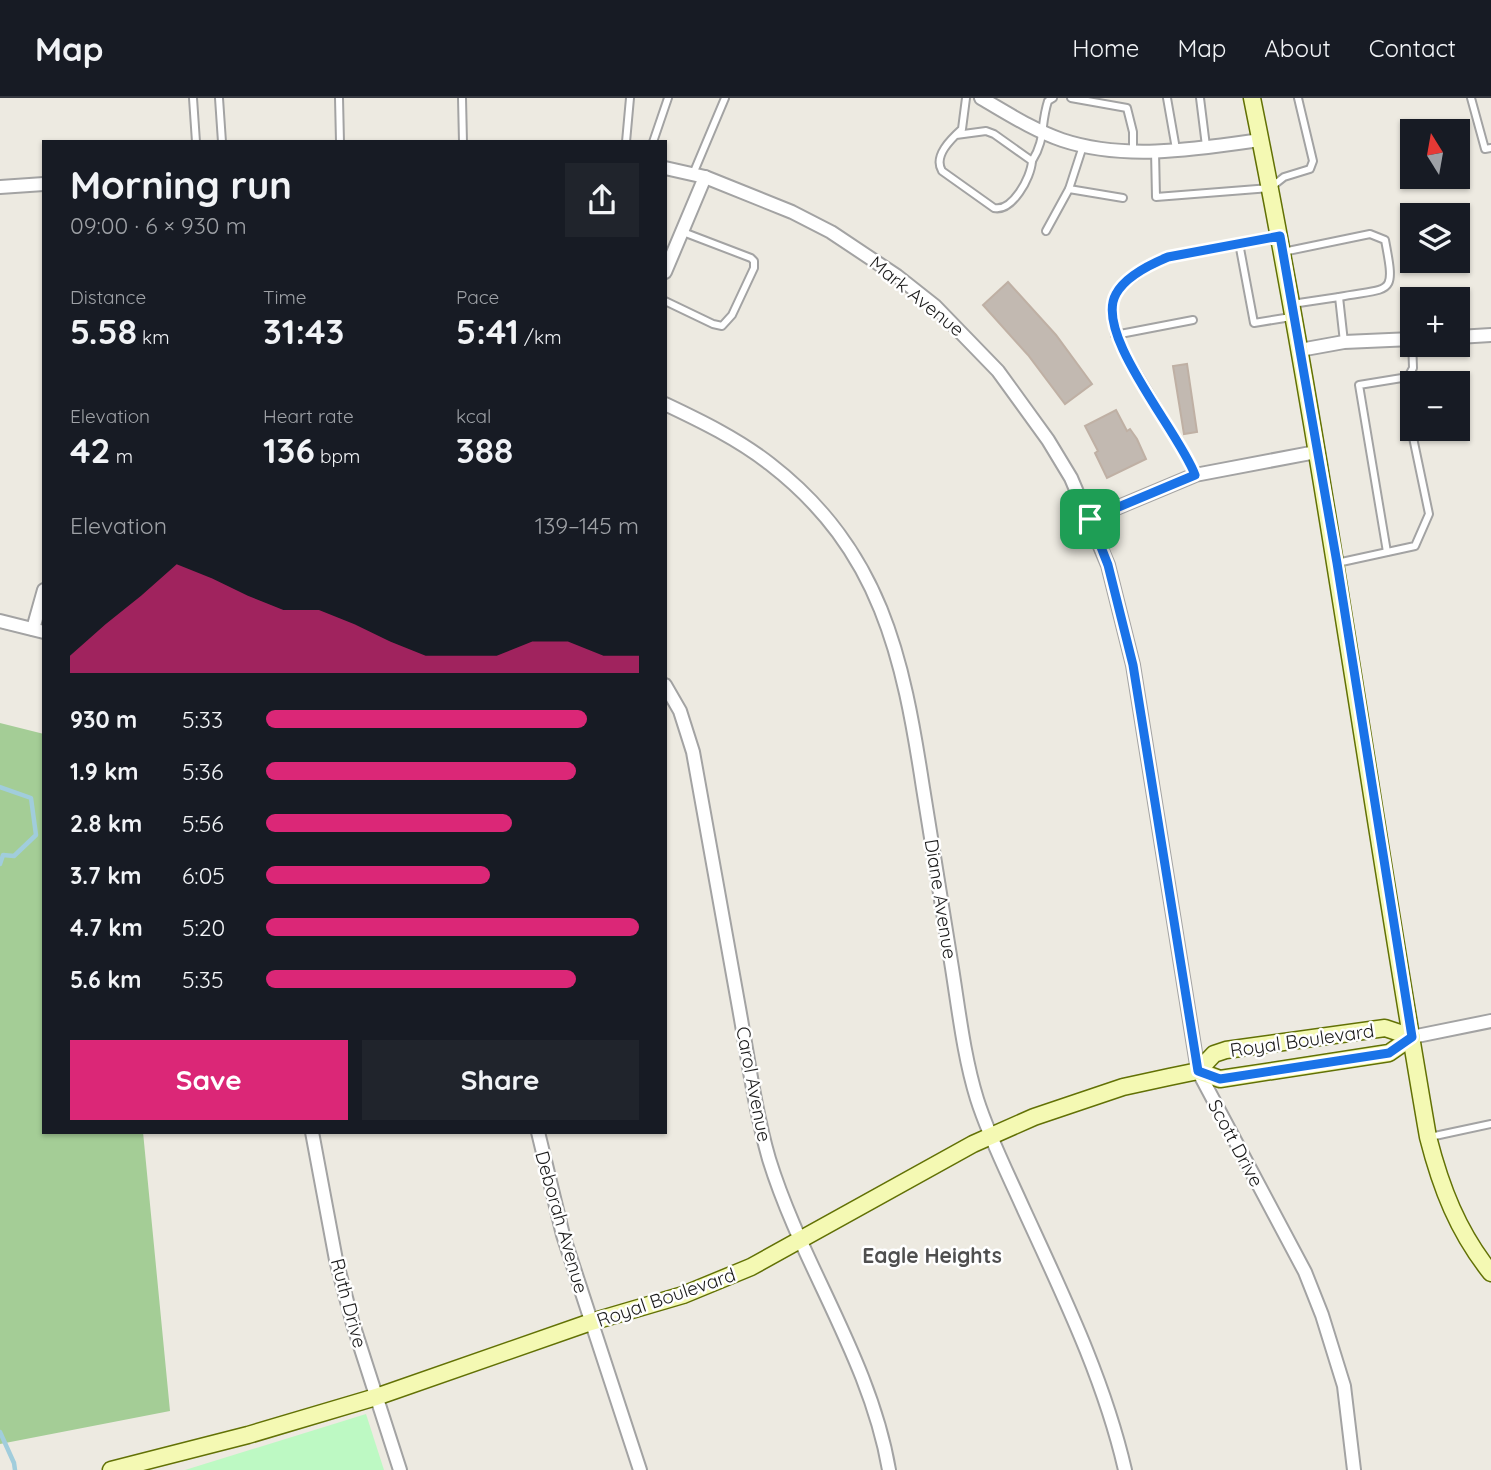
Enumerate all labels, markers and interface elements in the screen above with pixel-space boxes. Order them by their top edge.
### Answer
text: Map [35,28,103,69]
text: Home [1072,33,1139,63]
text: Map [1177,33,1226,63]
text: About [1264,33,1331,63]
text: Contact [1369,33,1456,63]
north arrow [1400,119,1470,189]
map controls [1400,119,1470,441]
text: Morning run [70,161,292,209]
button: share [565,163,639,237]
button: layers [1400,203,1470,273]
text: 09:00 · 6 × 930 m [70,211,247,240]
street label: Mark Avenue [865,251,969,341]
text: Distance [70,285,146,309]
text: Time [263,285,307,309]
text: Pace [456,285,499,309]
button: + [1400,287,1470,357]
text: 5.58 [70,309,137,353]
text: 31:43 [263,309,344,353]
text: 5:41 [456,309,519,353]
text: km [137,325,170,349]
text: /km [519,325,561,349]
button: − [1400,371,1470,441]
text: Elevation [70,404,150,428]
text: Heart rate [263,404,354,428]
text: kcal [456,404,491,428]
text: 42 [70,428,111,472]
text: 136 [263,428,315,472]
text: 388 [456,428,513,472]
text: m [111,444,133,468]
text: bpm [315,444,360,468]
pin [1060,489,1120,549]
icon: arrive [1071,500,1109,538]
text: Elevation [70,511,167,540]
text: 139–145 m [535,511,639,540]
text: 930 m [70,705,137,734]
text: 5:33 [182,705,223,734]
text: 1.9 km [70,757,138,786]
text: 5:36 [182,757,223,786]
text: 2.8 km [70,809,142,838]
text: 5:56 [182,809,224,838]
street label: Diane Avenue [920,837,962,961]
text: 3.7 km [70,861,141,890]
text: 6:05 [182,861,225,890]
text: 4.7 km [70,913,143,942]
text: 5:20 [182,913,225,942]
text: 5.6 km [70,965,142,994]
text: 5:35 [182,965,223,994]
street label: Royal Boulevard [1228,1018,1376,1062]
street label: Carol Avenue [731,1024,777,1144]
button: Save [70,1040,348,1120]
button: Share [362,1040,639,1120]
street label: Scott Drive [1203,1095,1269,1191]
street label: Deborah Avenue [530,1148,594,1296]
district label: Eagle Heights [862,1242,1002,1268]
street label: Ruth Drive [326,1256,372,1350]
street label: Royal Boulevard [593,1262,739,1332]

